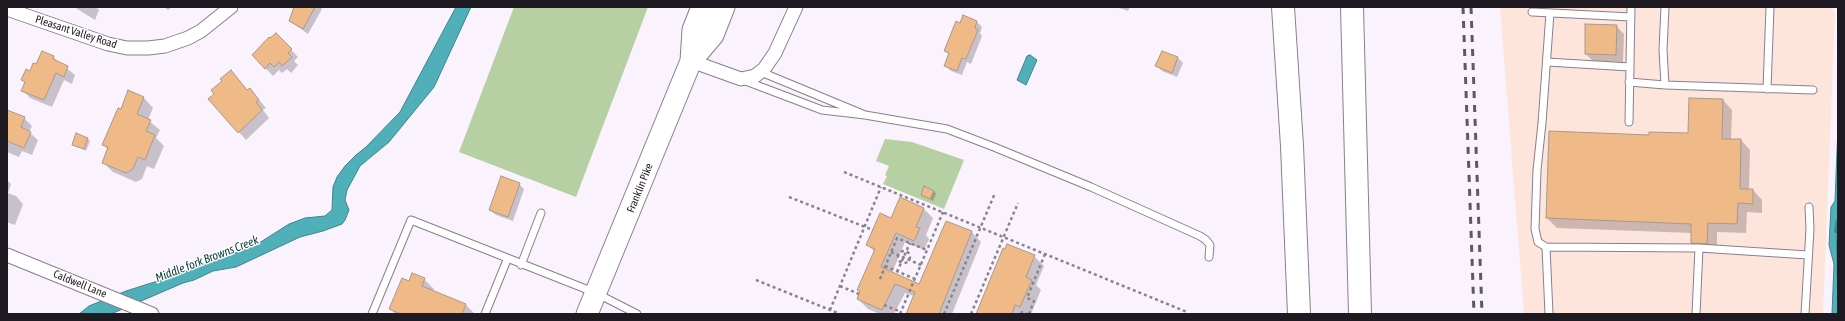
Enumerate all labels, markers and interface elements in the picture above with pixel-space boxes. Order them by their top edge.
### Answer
street label: Pleasant Valley Road [33,13,119,51]
street label: Franklin Pike [624,161,656,215]
water label: Middle fork Browns Creek [153,233,261,285]
street label: Caldwell Lane [51,267,109,301]

